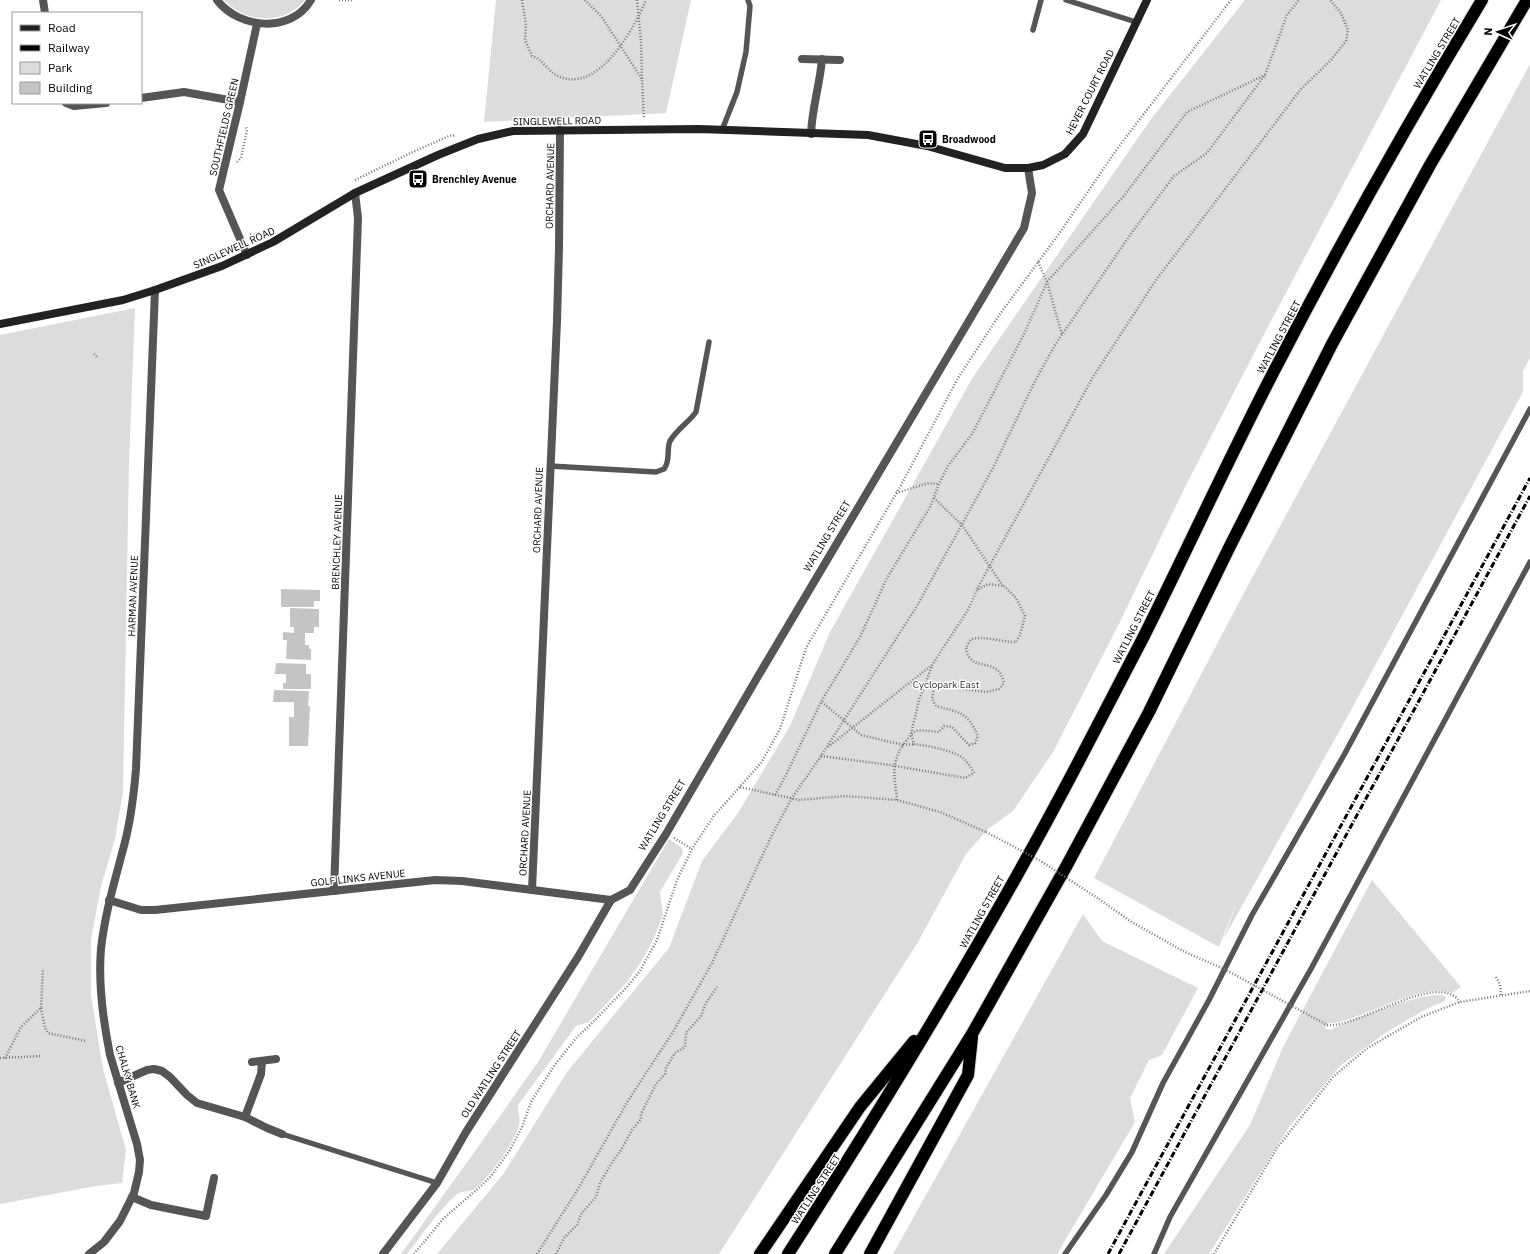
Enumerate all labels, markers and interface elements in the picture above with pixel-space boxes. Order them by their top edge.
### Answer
legend [12,12,142,104]
north arrow [1478,12,1518,52]
street label: WATLING STREET [1411,15,1464,91]
text: Road [48,20,76,35]
text: N [1481,27,1495,36]
text: Railway [48,40,90,55]
street label: HEVER COURT ROAD [1063,47,1117,137]
text: Park [48,60,73,75]
street label: SOUTHFIELDS GREEN [206,77,242,177]
text: Building [48,80,93,95]
street label: SINGLEWELL ROAD [513,114,601,128]
bus stop icon: Broadwood [917,128,939,150]
place label: Broadwood [942,133,996,146]
street label: ORCHARD AVENUE [543,143,557,229]
bus stop icon: Brenchley Avenue [407,168,429,190]
place label: Brenchley Avenue [432,173,517,186]
street label: SINGLEWELL ROAD [191,224,277,272]
street label: WATLING STREET [1254,298,1304,376]
street label: ORCHARD AVENUE [530,467,546,553]
street label: BRENCHLEY AVENUE [329,494,345,590]
street label: WATLING STREET [801,498,854,574]
street label: HARMAN AVENUE [125,555,141,637]
street label: WATLING STREET [1110,588,1158,666]
park label: Cyclopark East [913,678,980,691]
street label: WATLING STREET [636,777,689,853]
street label: ORCHARD AVENUE [516,789,534,876]
street label: GOLF LINKS AVENUE [310,867,406,889]
street label: WATLING STREET [957,873,1007,951]
street label: OLD WATLING STREET [458,1027,524,1120]
street label: CHALKY BANK [113,1044,143,1111]
street label: WATLING STREET [789,1151,844,1226]

